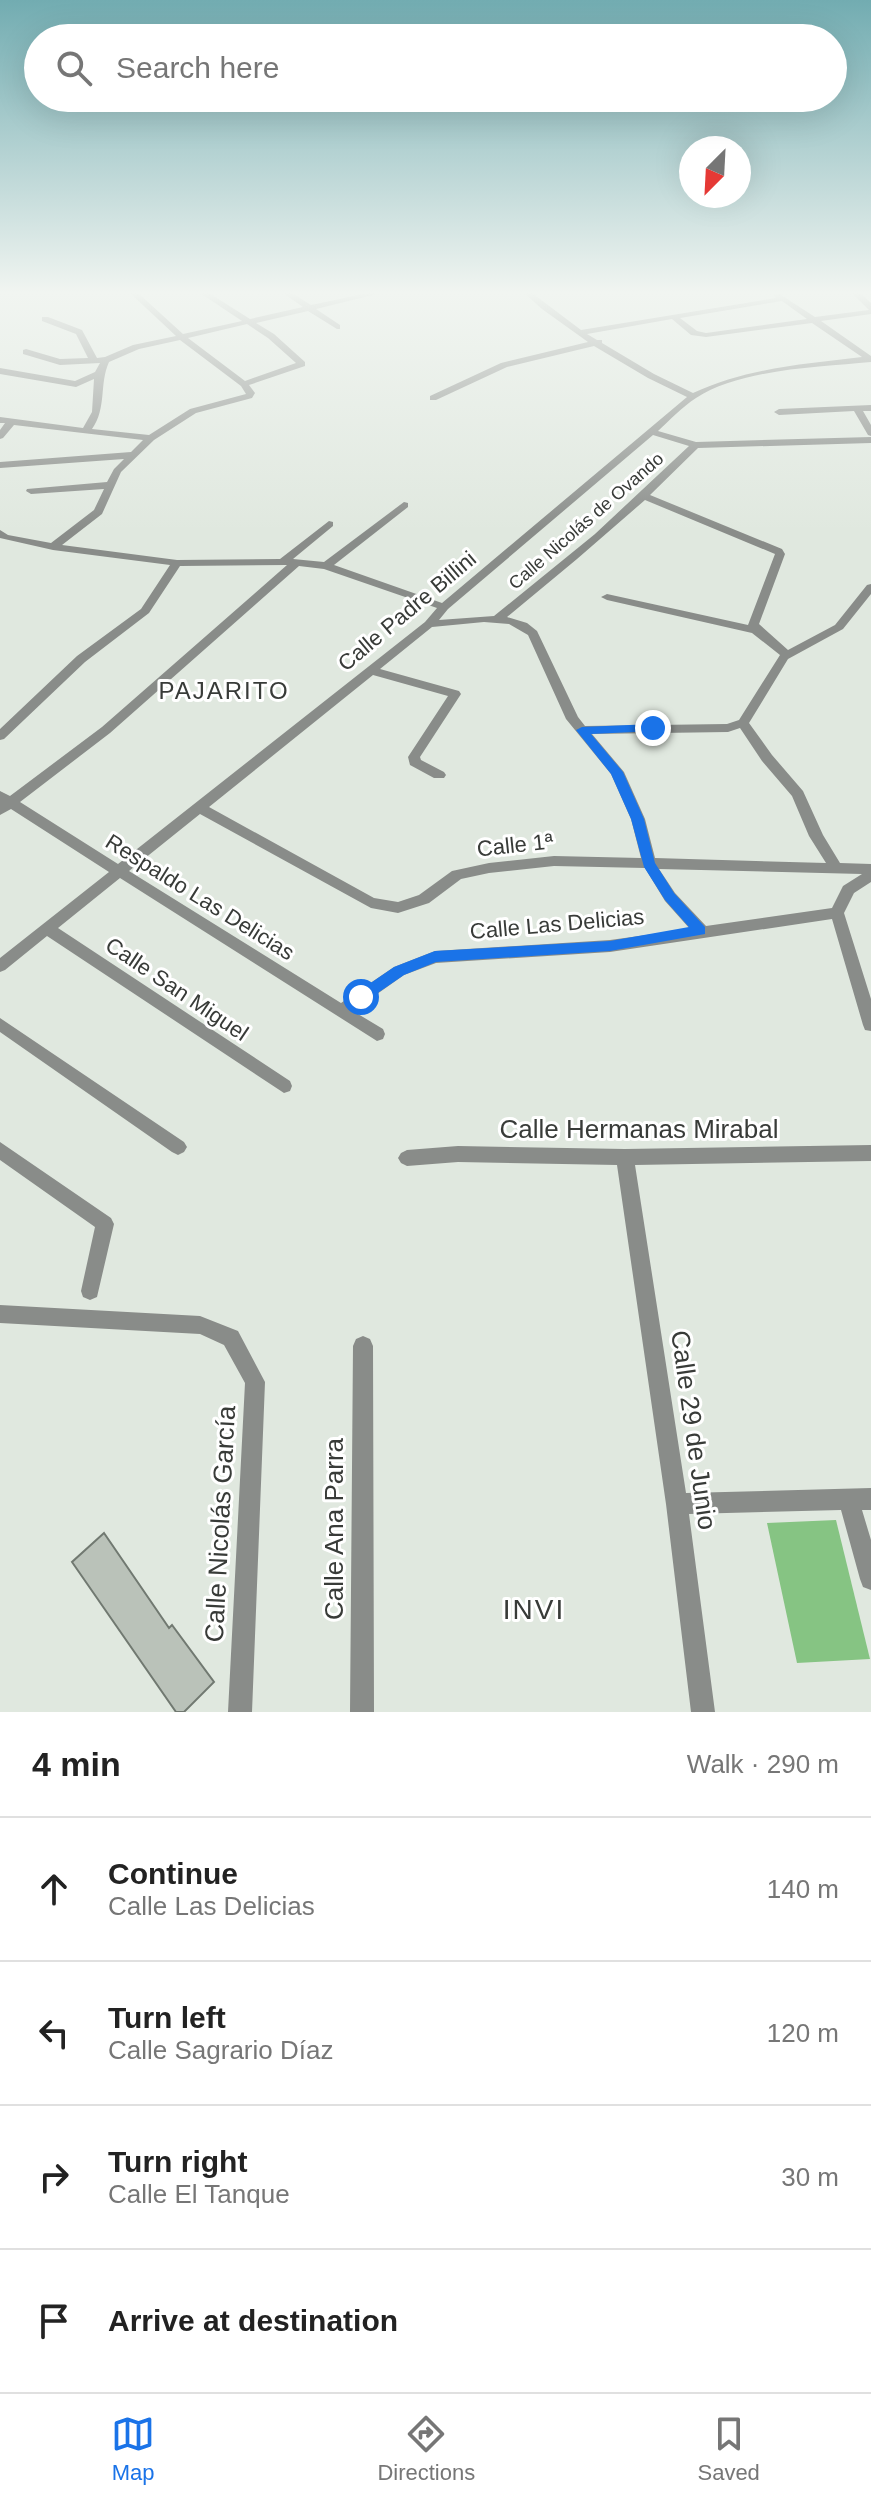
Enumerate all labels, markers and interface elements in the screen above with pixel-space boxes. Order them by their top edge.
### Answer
search box [24,24,847,112]
icon: search [52,46,96,90]
text: Search here [116,51,279,84]
north arrow [679,136,751,208]
street label: Calle Nicolás de Ovando [505,448,667,594]
street label: Calle Padre Billini [333,546,481,676]
district label: PAJARITO [158,677,290,704]
route end [635,710,671,746]
street label: Calle 1ª [476,828,555,861]
street label: Respaldo Las Delicias [101,829,299,965]
street label: Calle Las Delicias [469,904,645,944]
street label: Calle San Miguel [101,932,253,1046]
route start [343,979,379,1015]
street label: Calle Hermanas Mirabal [500,1114,778,1144]
street label: Calle 29 de Junio [665,1328,723,1532]
street label: Calle Nicolás García [199,1404,241,1643]
street label: Calle Ana Parra [319,1437,349,1620]
district label: INVI [503,1594,565,1625]
text: 4 min [32,1745,121,1783]
text: Walk · 290 m [687,1749,839,1779]
text: Continue [108,1857,238,1890]
icon: ahead [32,1867,76,1911]
text: 140 m [767,1874,839,1904]
text: Calle Las Delicias [108,1891,315,1921]
text: Turn left [108,2001,226,2034]
icon: left [32,2011,76,2055]
text: 120 m [767,2018,839,2048]
text: Calle Sagrario Díaz [108,2035,333,2065]
text: Turn right [108,2145,247,2178]
icon: right [32,2155,76,2199]
text: 30 m [781,2162,839,2192]
text: Calle El Tanque [108,2179,290,2209]
icon: arrive [32,2299,76,2343]
text: Arrive at destination [108,2304,398,2337]
tab: Map [111,2412,155,2486]
tab: Directions [377,2412,475,2486]
tab: Saved [697,2412,760,2486]

